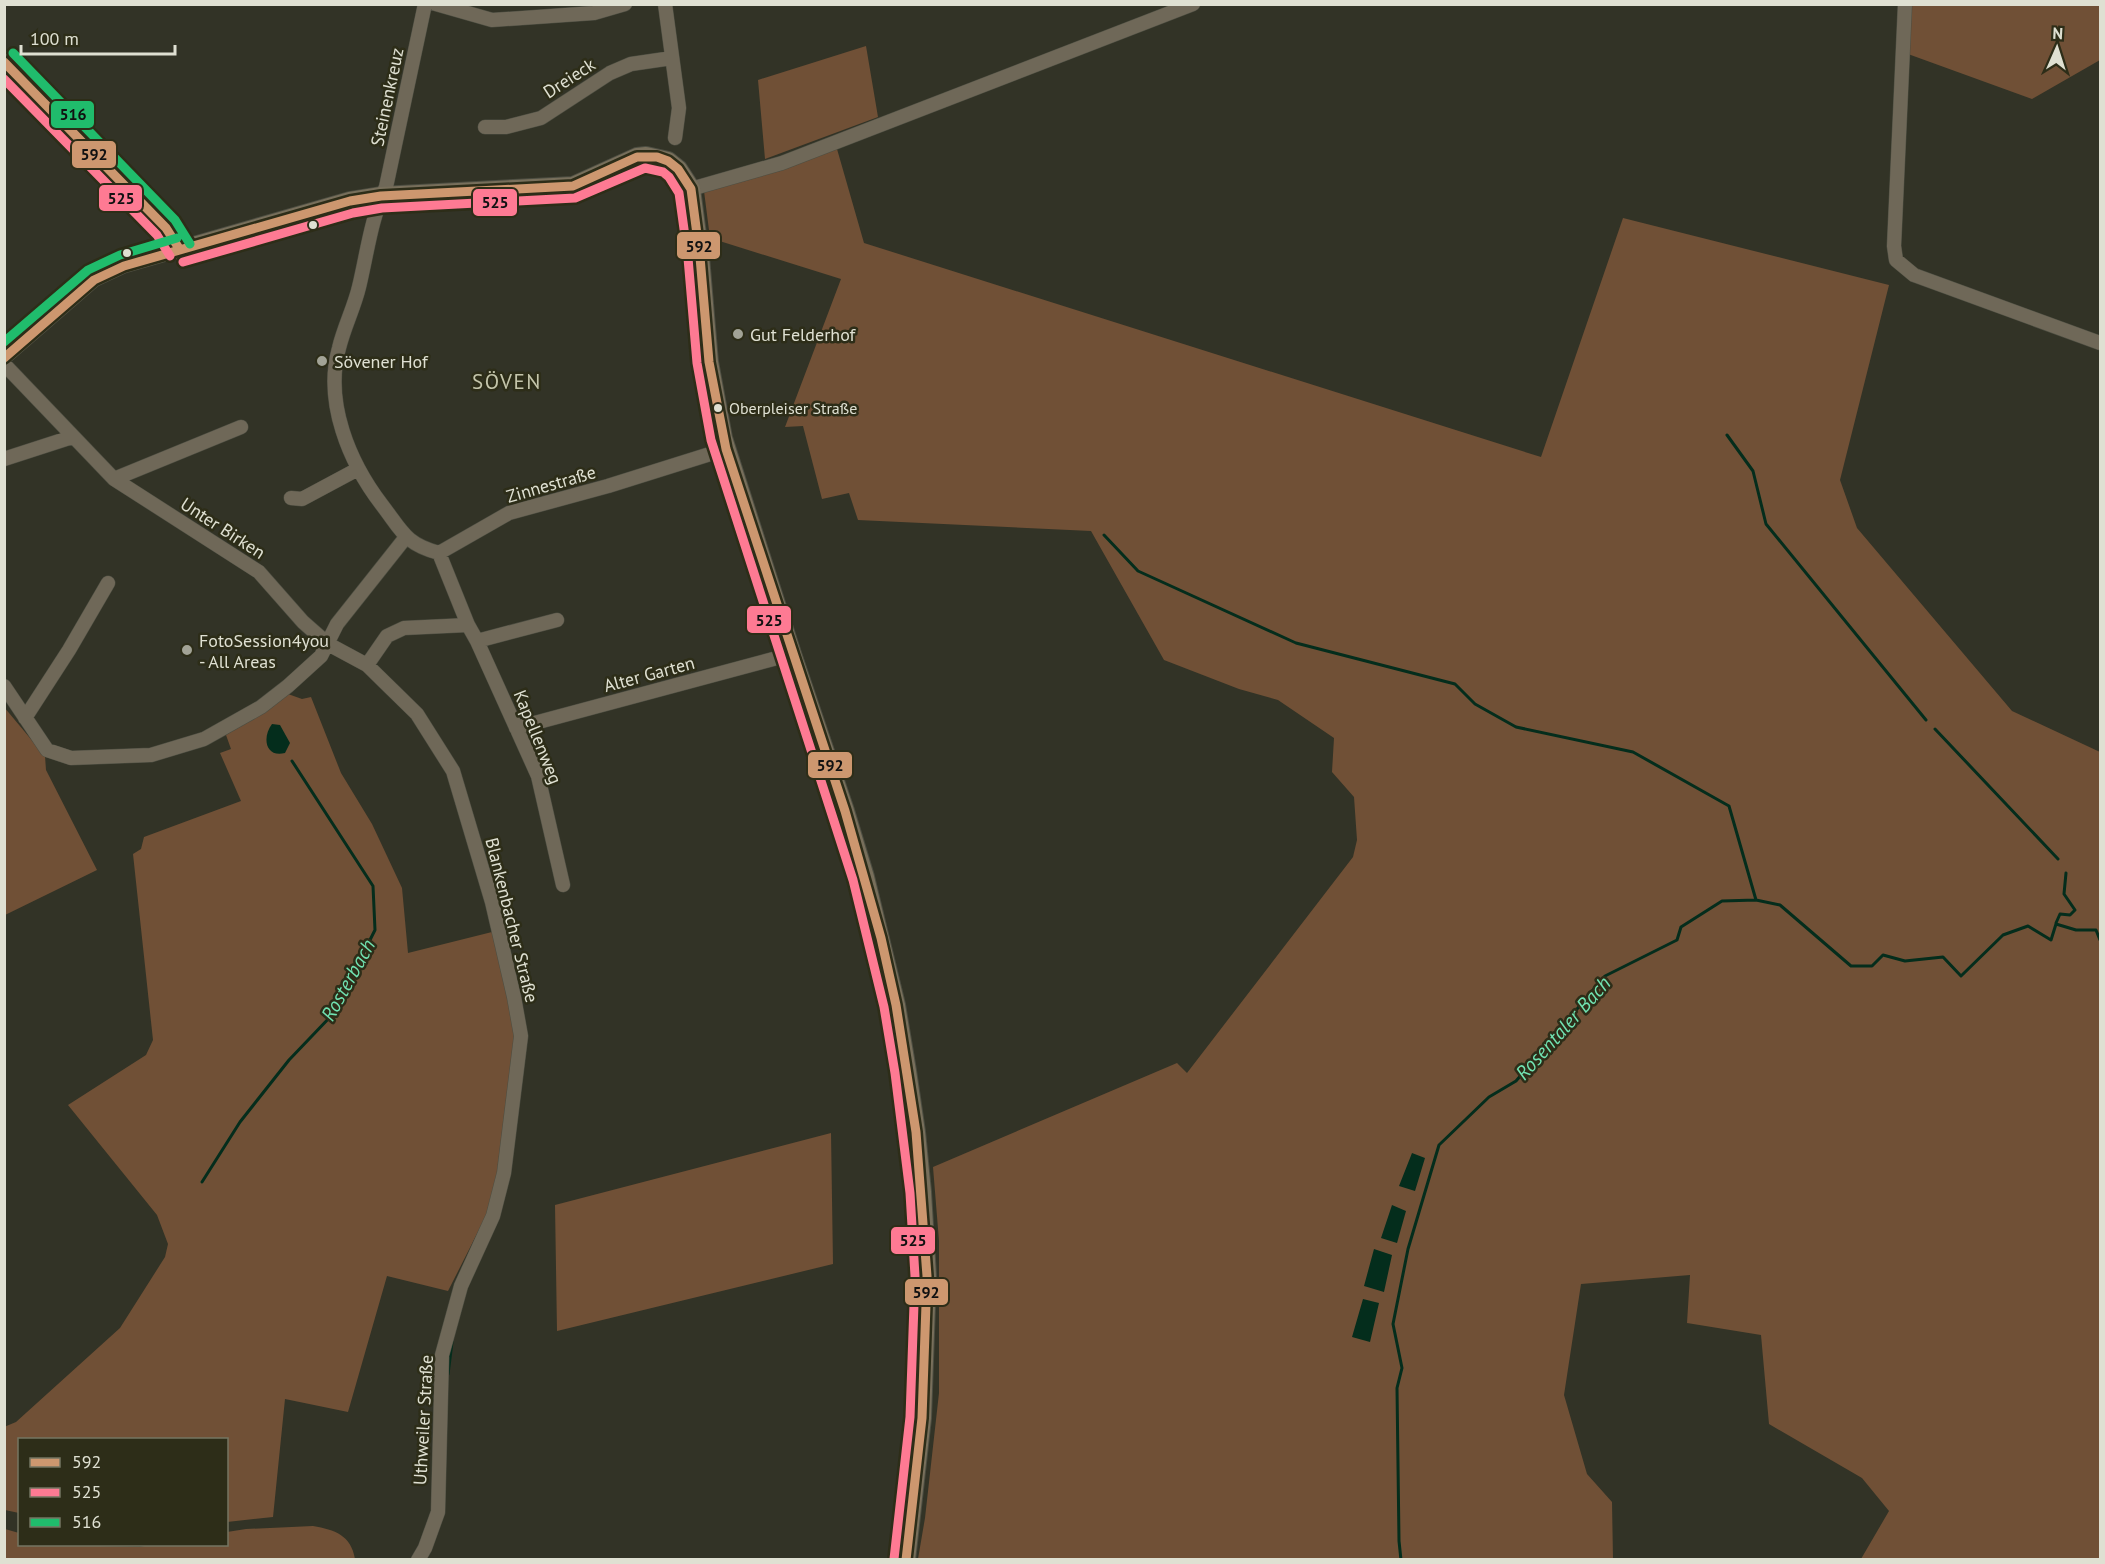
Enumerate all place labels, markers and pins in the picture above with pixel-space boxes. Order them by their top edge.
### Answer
unlabelled marker [307,219,319,231]
unlabelled marker [121,247,133,259]
place label: Gut Felderhof [750,323,857,346]
marker: Gut Felderhof [731,327,745,341]
place label: Sövener Hof [334,350,429,373]
marker: Sövener Hof [315,354,329,368]
place label: Oberpleiser Straße [729,398,857,418]
marker: Oberpleiser Straße [712,402,724,414]
place label: FotoSession4you - All Areas [199,629,329,673]
marker: FotoSession4you - All Areas [180,643,194,657]

